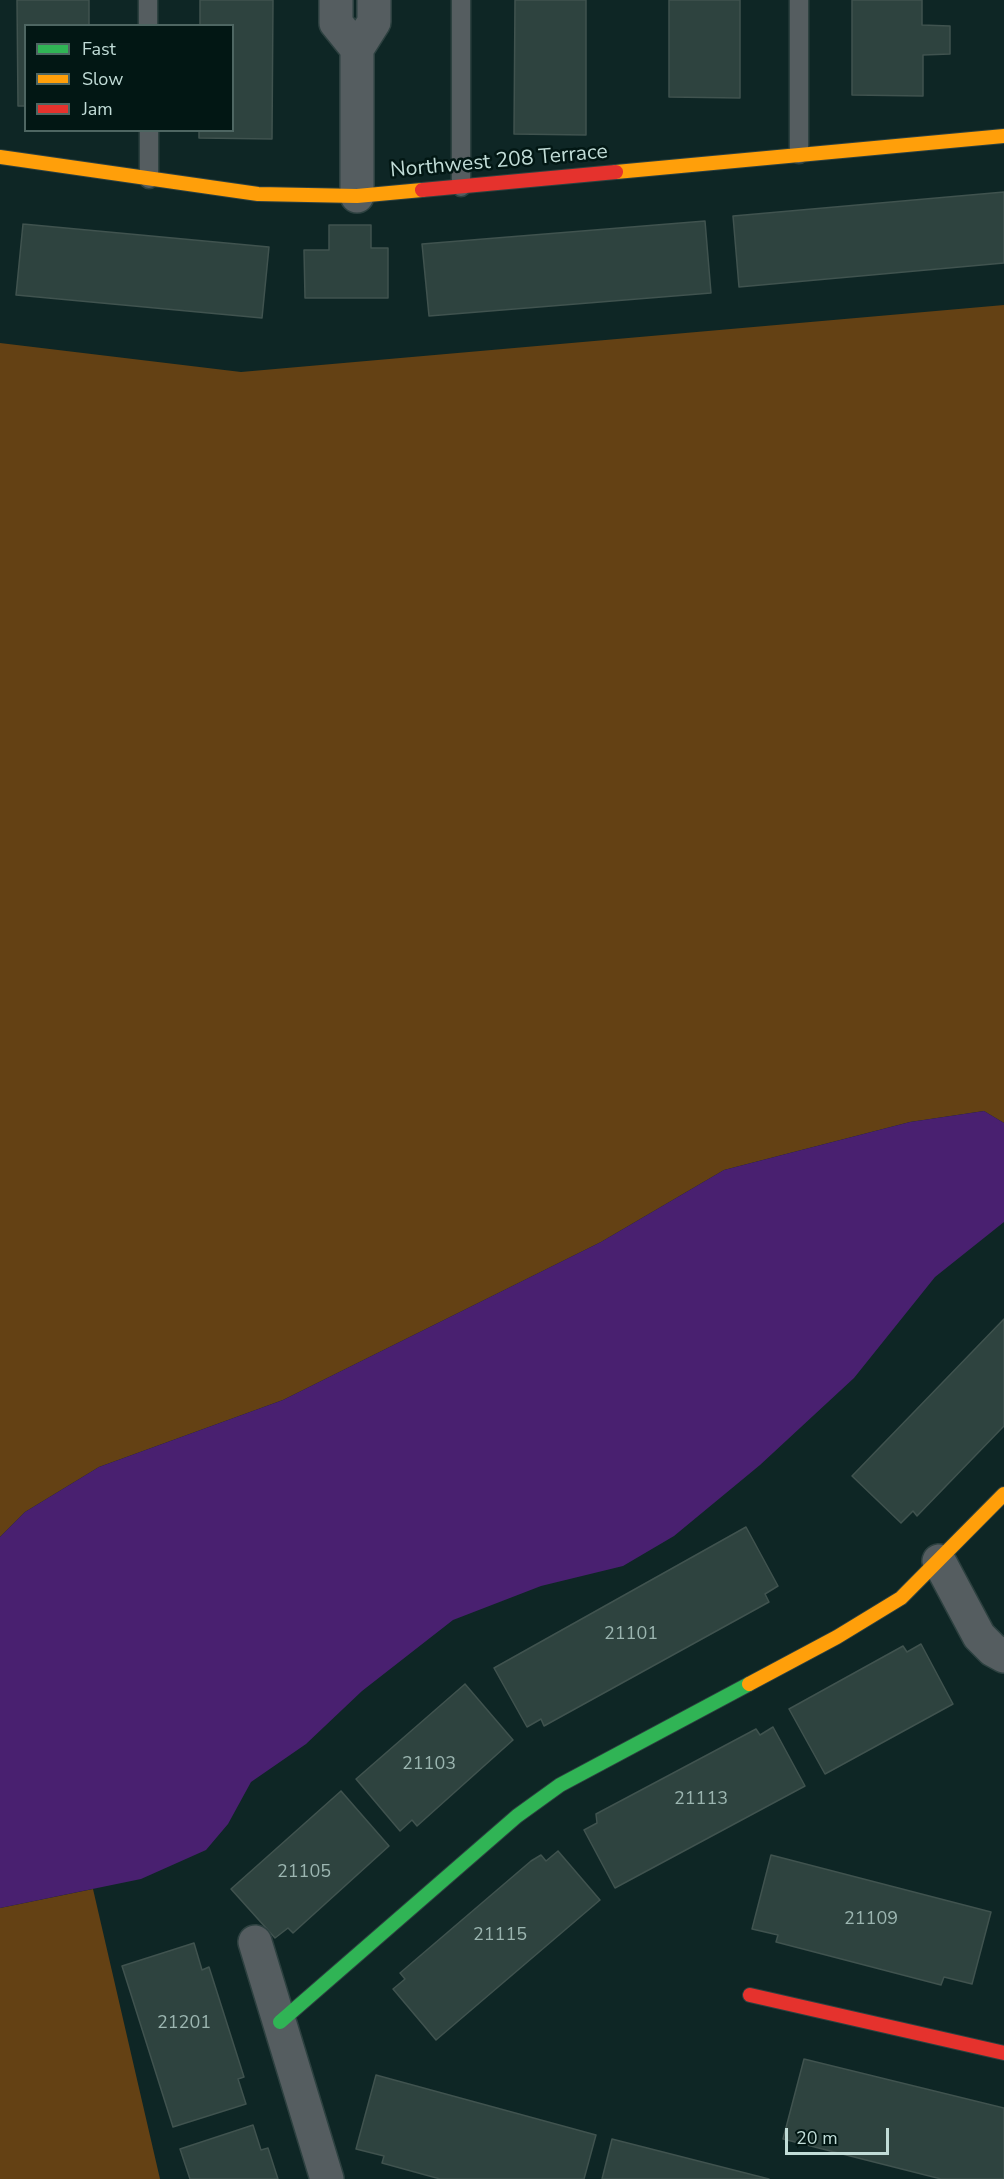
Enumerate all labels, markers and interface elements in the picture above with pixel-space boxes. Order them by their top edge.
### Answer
legend [24,24,234,132]
text: Fast [82,37,116,61]
text: Slow [82,67,123,91]
text: Jam [82,97,113,121]
street label: Northwest 208 Terrace [389,140,609,184]
house number: 21101 [604,1624,658,1646]
house number: 21103 [402,1754,456,1776]
house number: 21113 [674,1789,728,1811]
house number: 21105 [277,1862,331,1884]
house number: 21109 [844,1909,898,1931]
house number: 21115 [473,1925,527,1947]
house number: 21201 [157,2013,211,2035]
scale bar [788,2116,892,2154]
text: 20 m [796,2126,838,2150]

